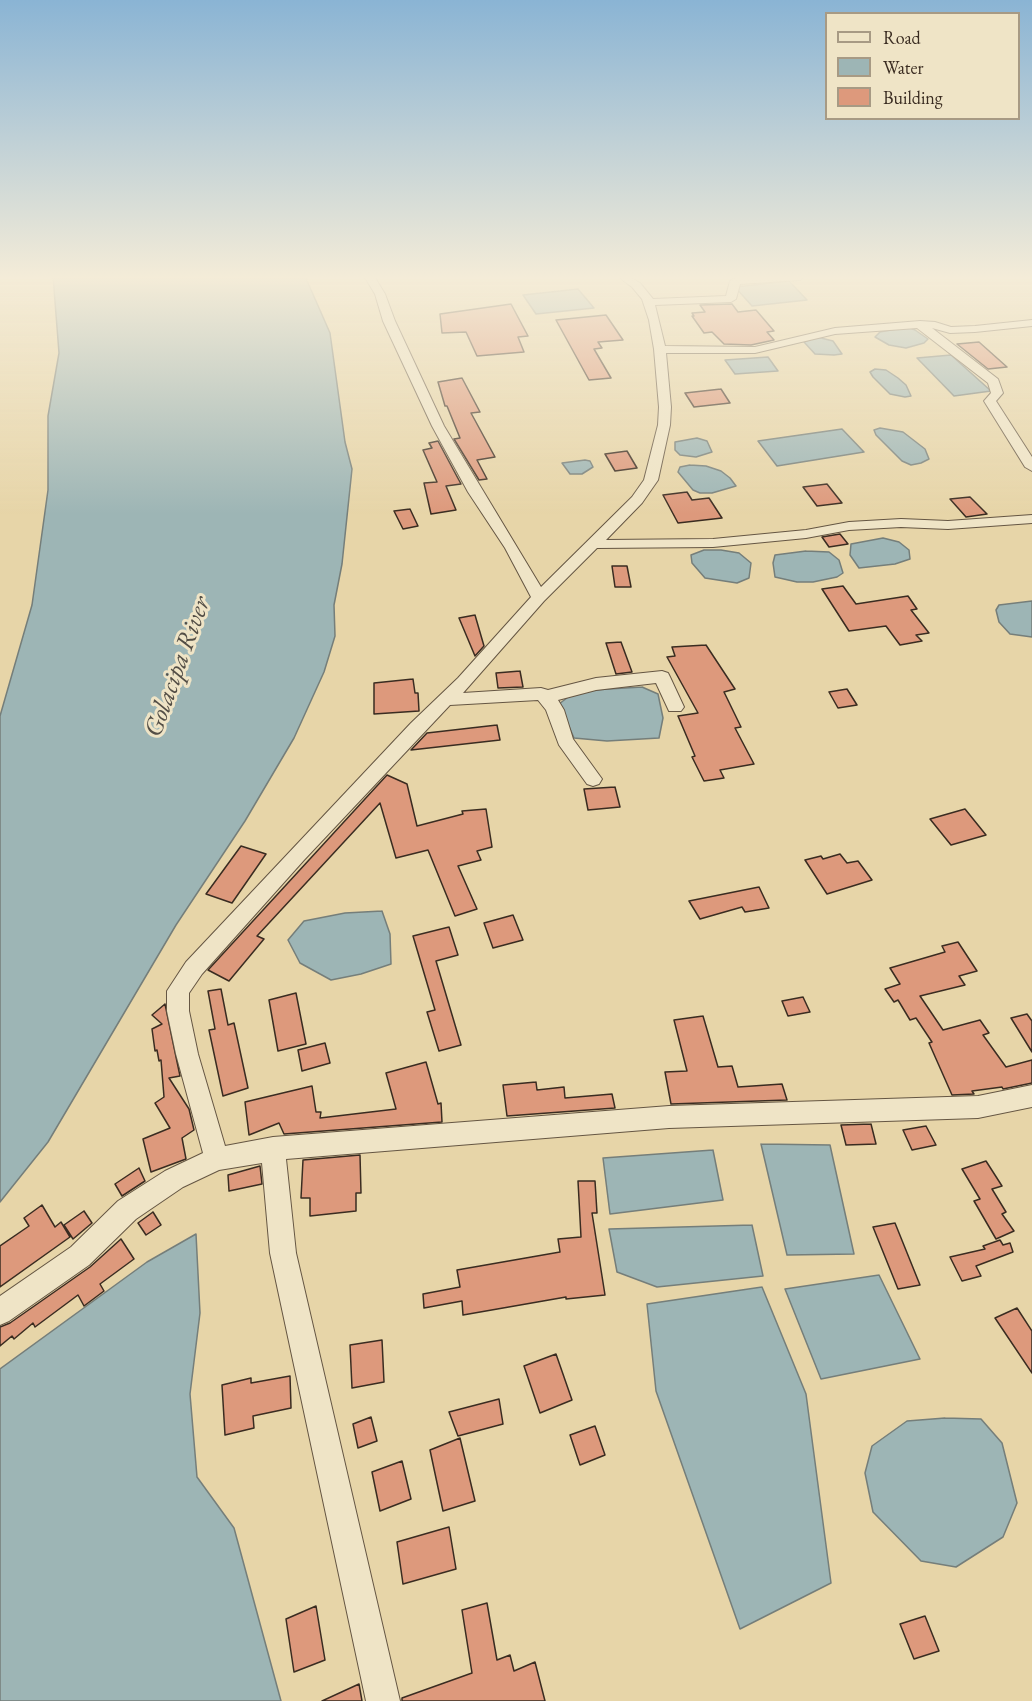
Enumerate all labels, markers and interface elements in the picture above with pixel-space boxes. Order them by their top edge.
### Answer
legend [825,12,1020,120]
text: Road [883,26,921,49]
text: Water [883,56,924,79]
text: Building [883,86,943,109]
water label: Golacipa River [138,593,218,741]

